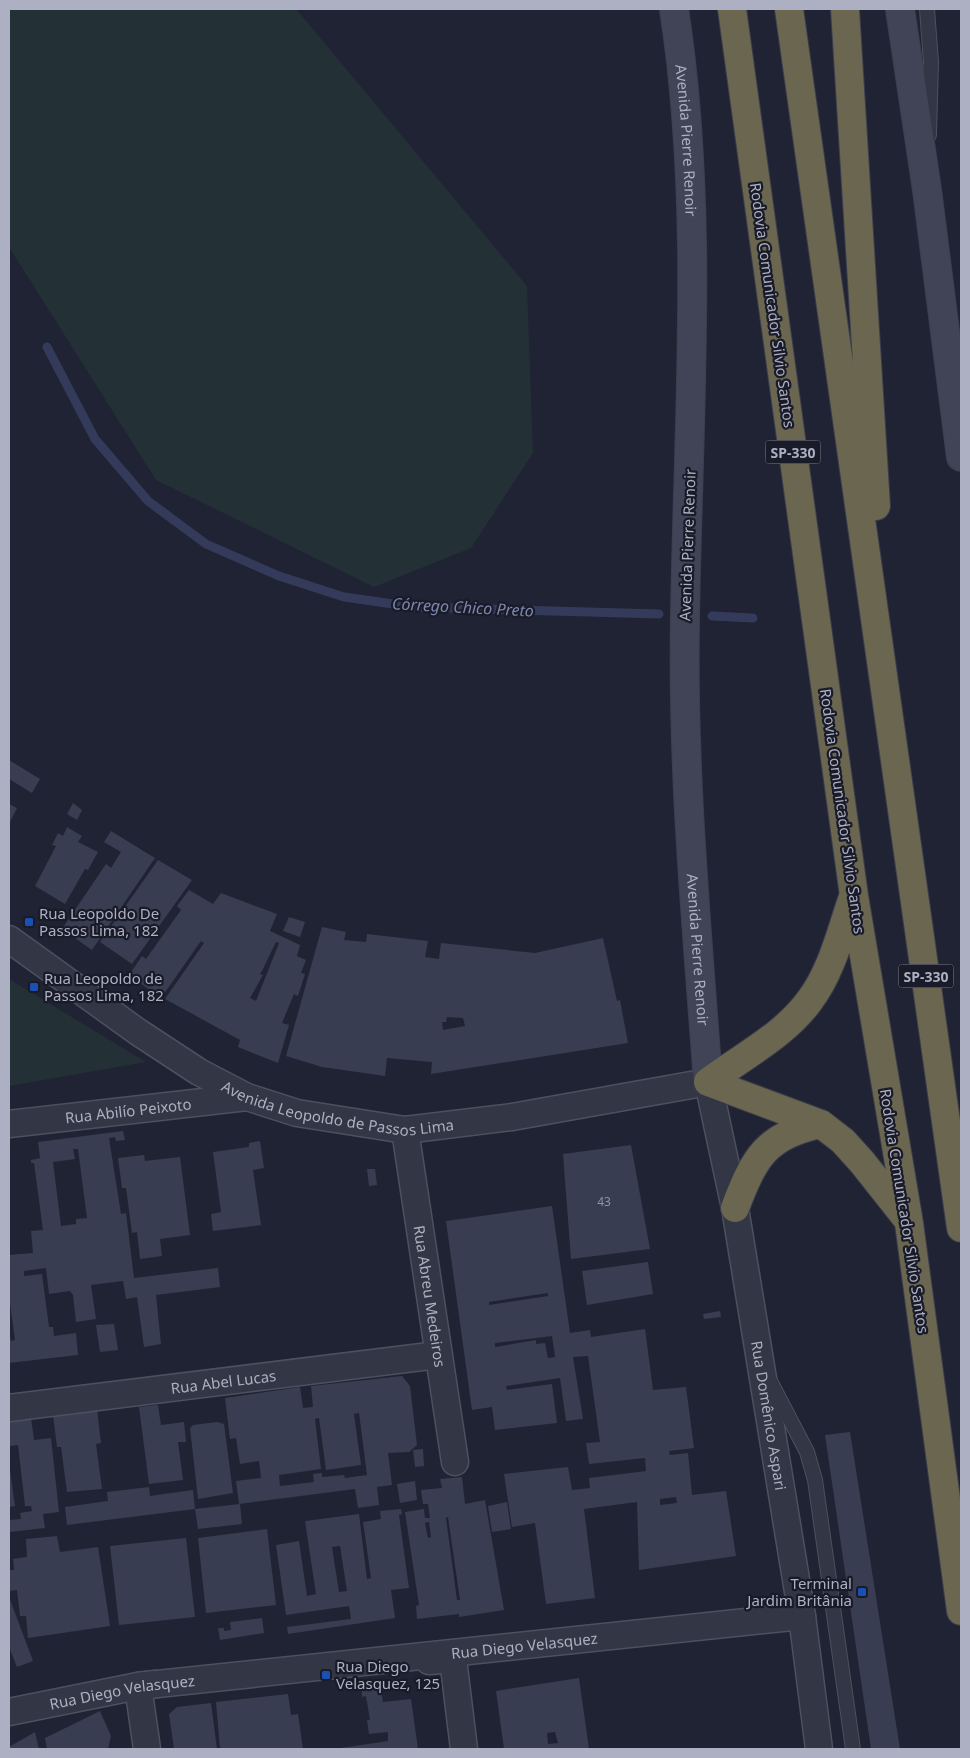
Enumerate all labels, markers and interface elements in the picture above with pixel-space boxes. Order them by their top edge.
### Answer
street label: Avenida Pierre Renoir [671,63,701,217]
street label: Rodovia Comunicador Silvio Santos [746,181,800,429]
road number: SP-330 [766,441,820,464]
street label: Avenida Pierre Renoir [674,468,700,622]
water label: Córrego Chico Preto [392,592,534,622]
street label: Rodovia Comunicador Silvio Santos [816,687,870,935]
street label: Avenida Pierre Renoir [683,873,714,1027]
place label: Rua Leopoldo De Passos Lima, 182 [39,903,159,940]
marker: Rua Leopoldo De Passos Lima, 182 [23,916,35,928]
road number: SP-330 [898,964,954,988]
place label: Rua Leopoldo de Passos Lima, 182 [44,968,164,1005]
marker: Rua Leopoldo de Passos Lima, 182 [28,981,40,993]
street label: Avenida Leopoldo de Passos Lima [218,1076,455,1140]
street label: Rodovia Comunicador Silvio Santos [876,1087,934,1335]
street label: Rua Abilío Peixoto [64,1093,192,1128]
house number: 43 [597,1193,611,1210]
street label: Rua Abreu Medeiros [409,1224,451,1368]
street label: Rua Domênico Aspari [747,1339,791,1492]
street label: Rua Abel Lucas [170,1365,277,1398]
place label: Terminal Jardim Britânia [745,1573,852,1610]
marker: Terminal Jardim Britânia [856,1586,868,1598]
street label: Rua Diego Velasquez [450,1628,598,1663]
place label: Rua Diego Velasquez, 125 [336,1656,440,1693]
marker: Rua Diego Velasquez, 125 [320,1669,332,1681]
street label: Rua Diego Velasquez [48,1670,196,1714]

